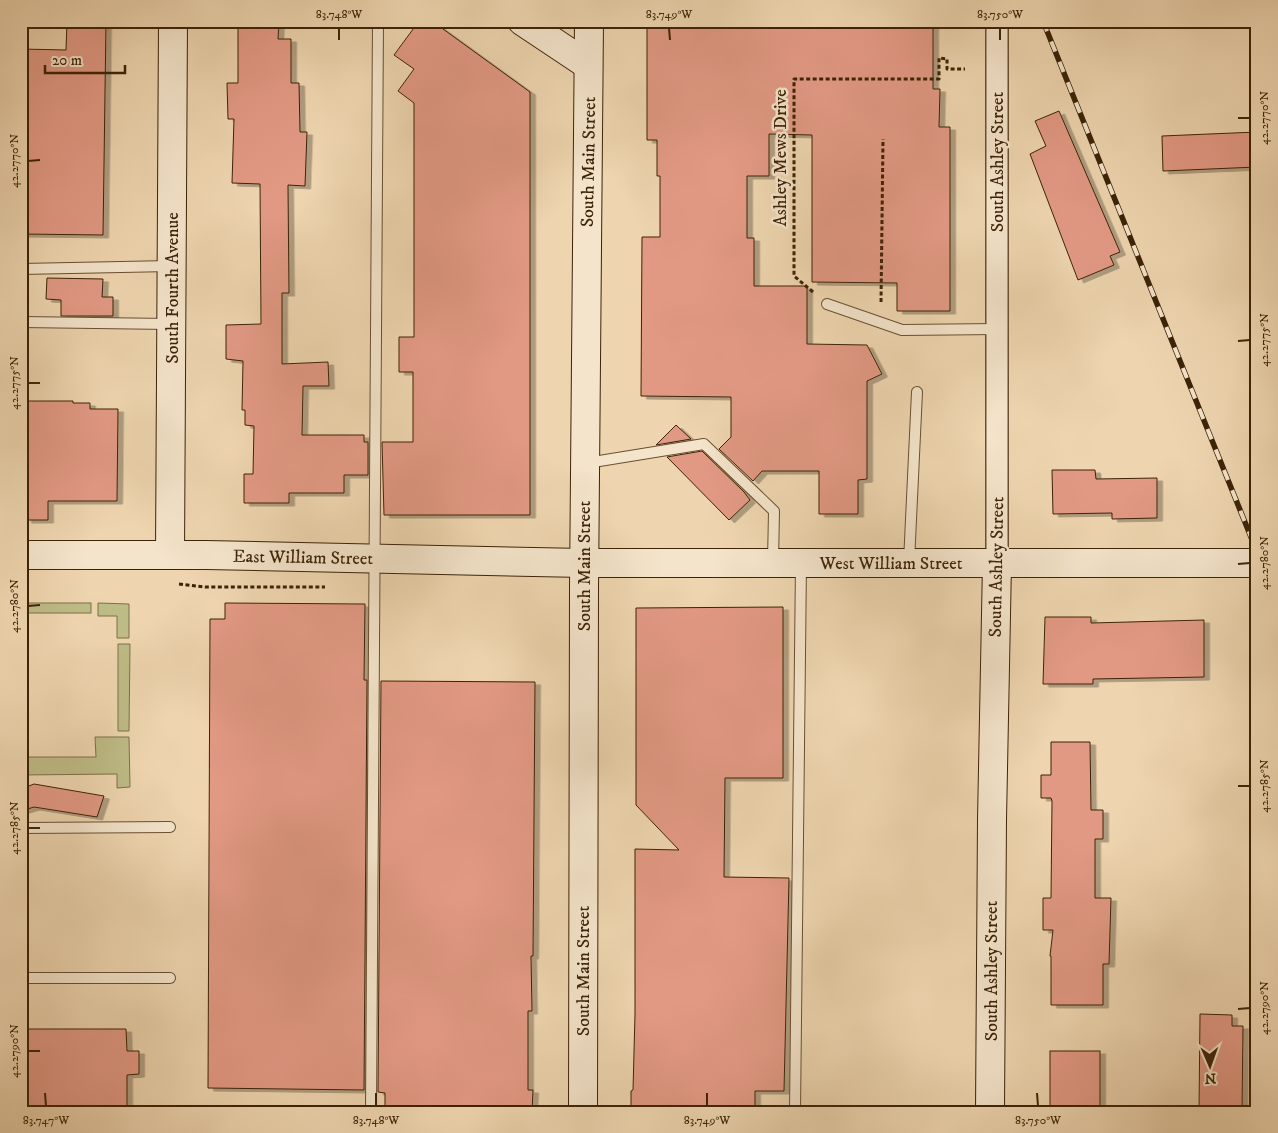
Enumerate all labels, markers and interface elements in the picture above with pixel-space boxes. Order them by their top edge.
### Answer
text: 83.748°W [316,7,363,22]
text: 83.749°W [646,7,693,22]
text: 83.750°W [977,7,1024,22]
scale bar [45,42,125,74]
text: 20 m [52,51,82,70]
street label: Ashley Mews Drive [770,89,792,227]
street label: South Ashley Street [987,91,1009,232]
text: 42.2770°N [1257,91,1272,145]
street label: South Main Street [577,96,601,227]
text: 42.2770°N [7,134,22,188]
street label: South Fourth Avenue [162,212,184,364]
text: 42.2775°N [1257,313,1272,367]
text: 42.2775°N [7,356,22,410]
street label: South Ashley Street [985,496,1009,638]
street label: South Main Street [574,501,596,631]
text: 42.2780°N [1257,536,1272,590]
street label: East William Street [233,546,373,570]
street label: West William Street [819,553,963,575]
text: 42.2780°N [7,579,22,633]
text: 42.2785°N [1257,759,1272,813]
text: 42.2785°N [7,801,22,855]
street label: South Ashley Street [981,900,1003,1041]
street label: South Main Street [573,906,595,1036]
text: 42.2790°N [1257,981,1272,1035]
text: 42.2790°N [7,1024,22,1078]
north arrow [1186,1040,1236,1090]
text: N [1204,1069,1216,1087]
text: 83.747°W [23,1113,70,1128]
text: 83.748°W [353,1113,400,1128]
text: 83.749°W [684,1113,731,1128]
text: 83.750°W [1015,1113,1062,1128]

